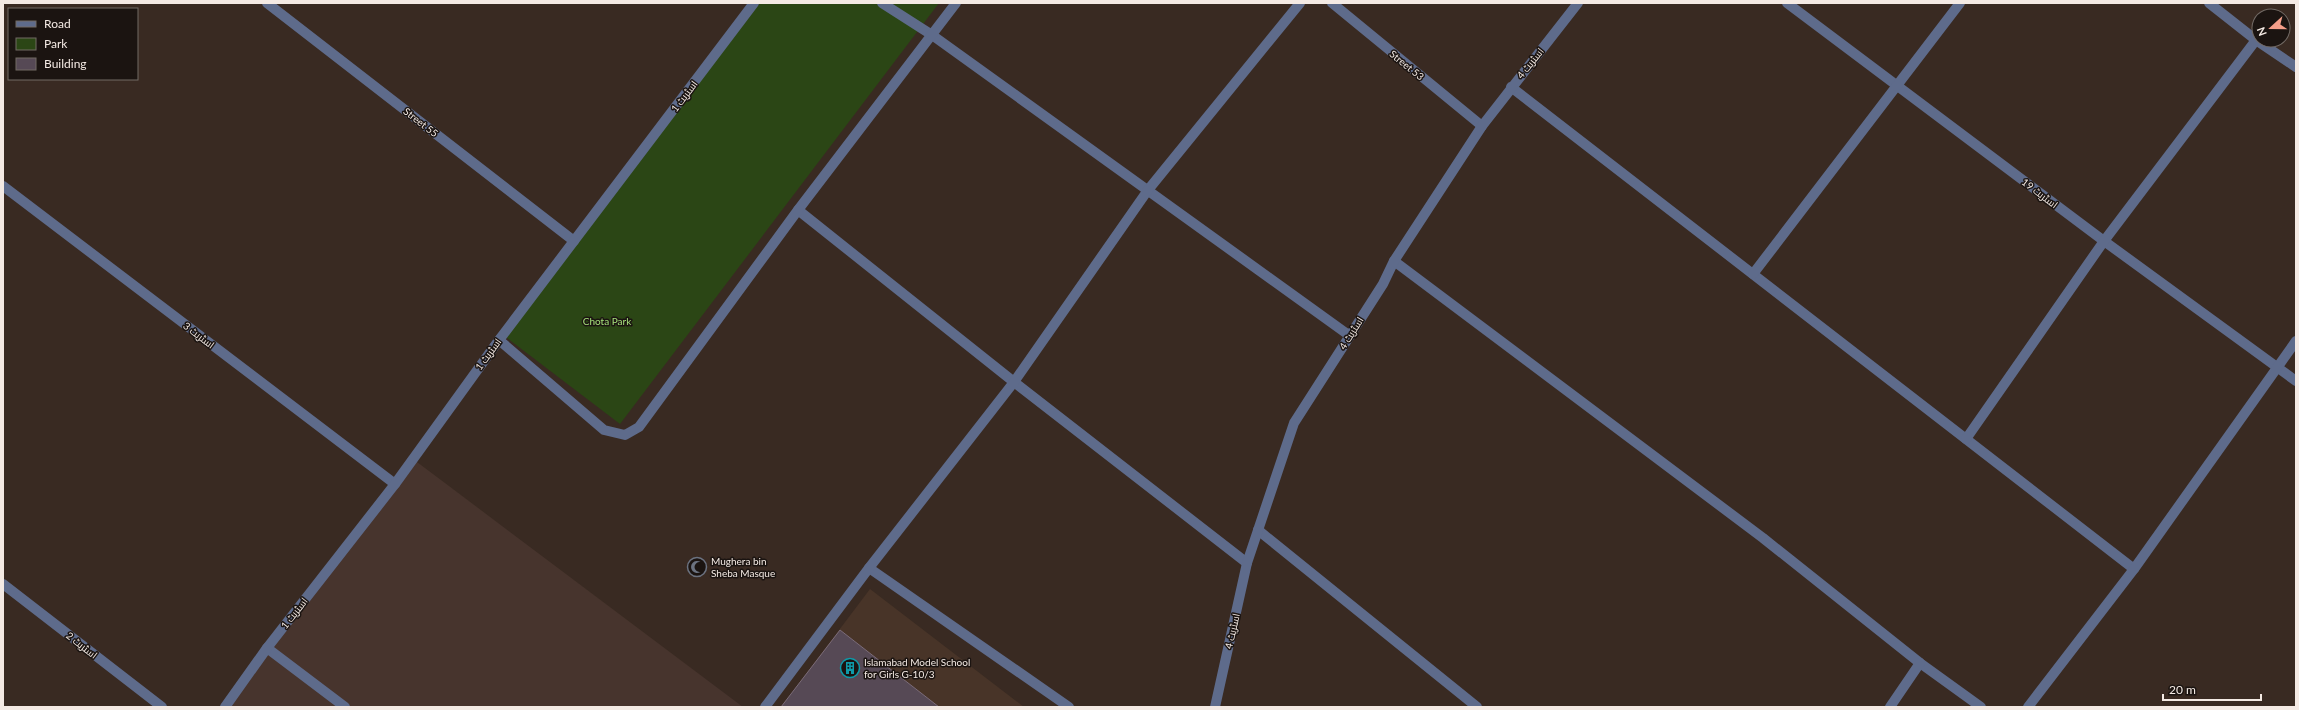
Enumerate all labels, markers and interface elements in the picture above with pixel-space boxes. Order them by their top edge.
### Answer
legend [8,8,138,80]
north arrow [2251,8,2291,48]
text: Road [44,16,71,31]
text: N [2254,25,2269,38]
text: Park [44,36,68,51]
street label: اسٹریٹ 4 [1514,45,1546,81]
street label: Street 53 [1387,48,1427,83]
text: Building [44,56,87,71]
street label: اسٹریٹ 1 [668,78,700,114]
street label: Street 55 [401,105,441,139]
street label: اسٹریٹ 19 [2020,176,2060,210]
park label: Chota Park [583,315,632,327]
street label: اسٹریٹ 4 [1336,315,1366,351]
street label: اسٹریٹ 3 [181,319,217,351]
street label: اسٹریٹ 1 [473,336,503,372]
place label: Mughera bin Sheba Masque [711,555,775,579]
mosque icon: Mughera bin Sheba Masque [686,556,708,578]
street label: اسٹریٹ 1 [278,595,310,631]
street label: اسٹریٹ 4 [1222,612,1242,650]
street label: اسٹریٹ 2 [64,629,100,661]
place label: Islamabad Model School for Girls G-10/3 [864,656,970,680]
building icon: Islamabad Model School for Girls G-10/3 [839,657,861,679]
scale bar [2163,676,2261,702]
text: 20 m [2169,682,2196,697]

